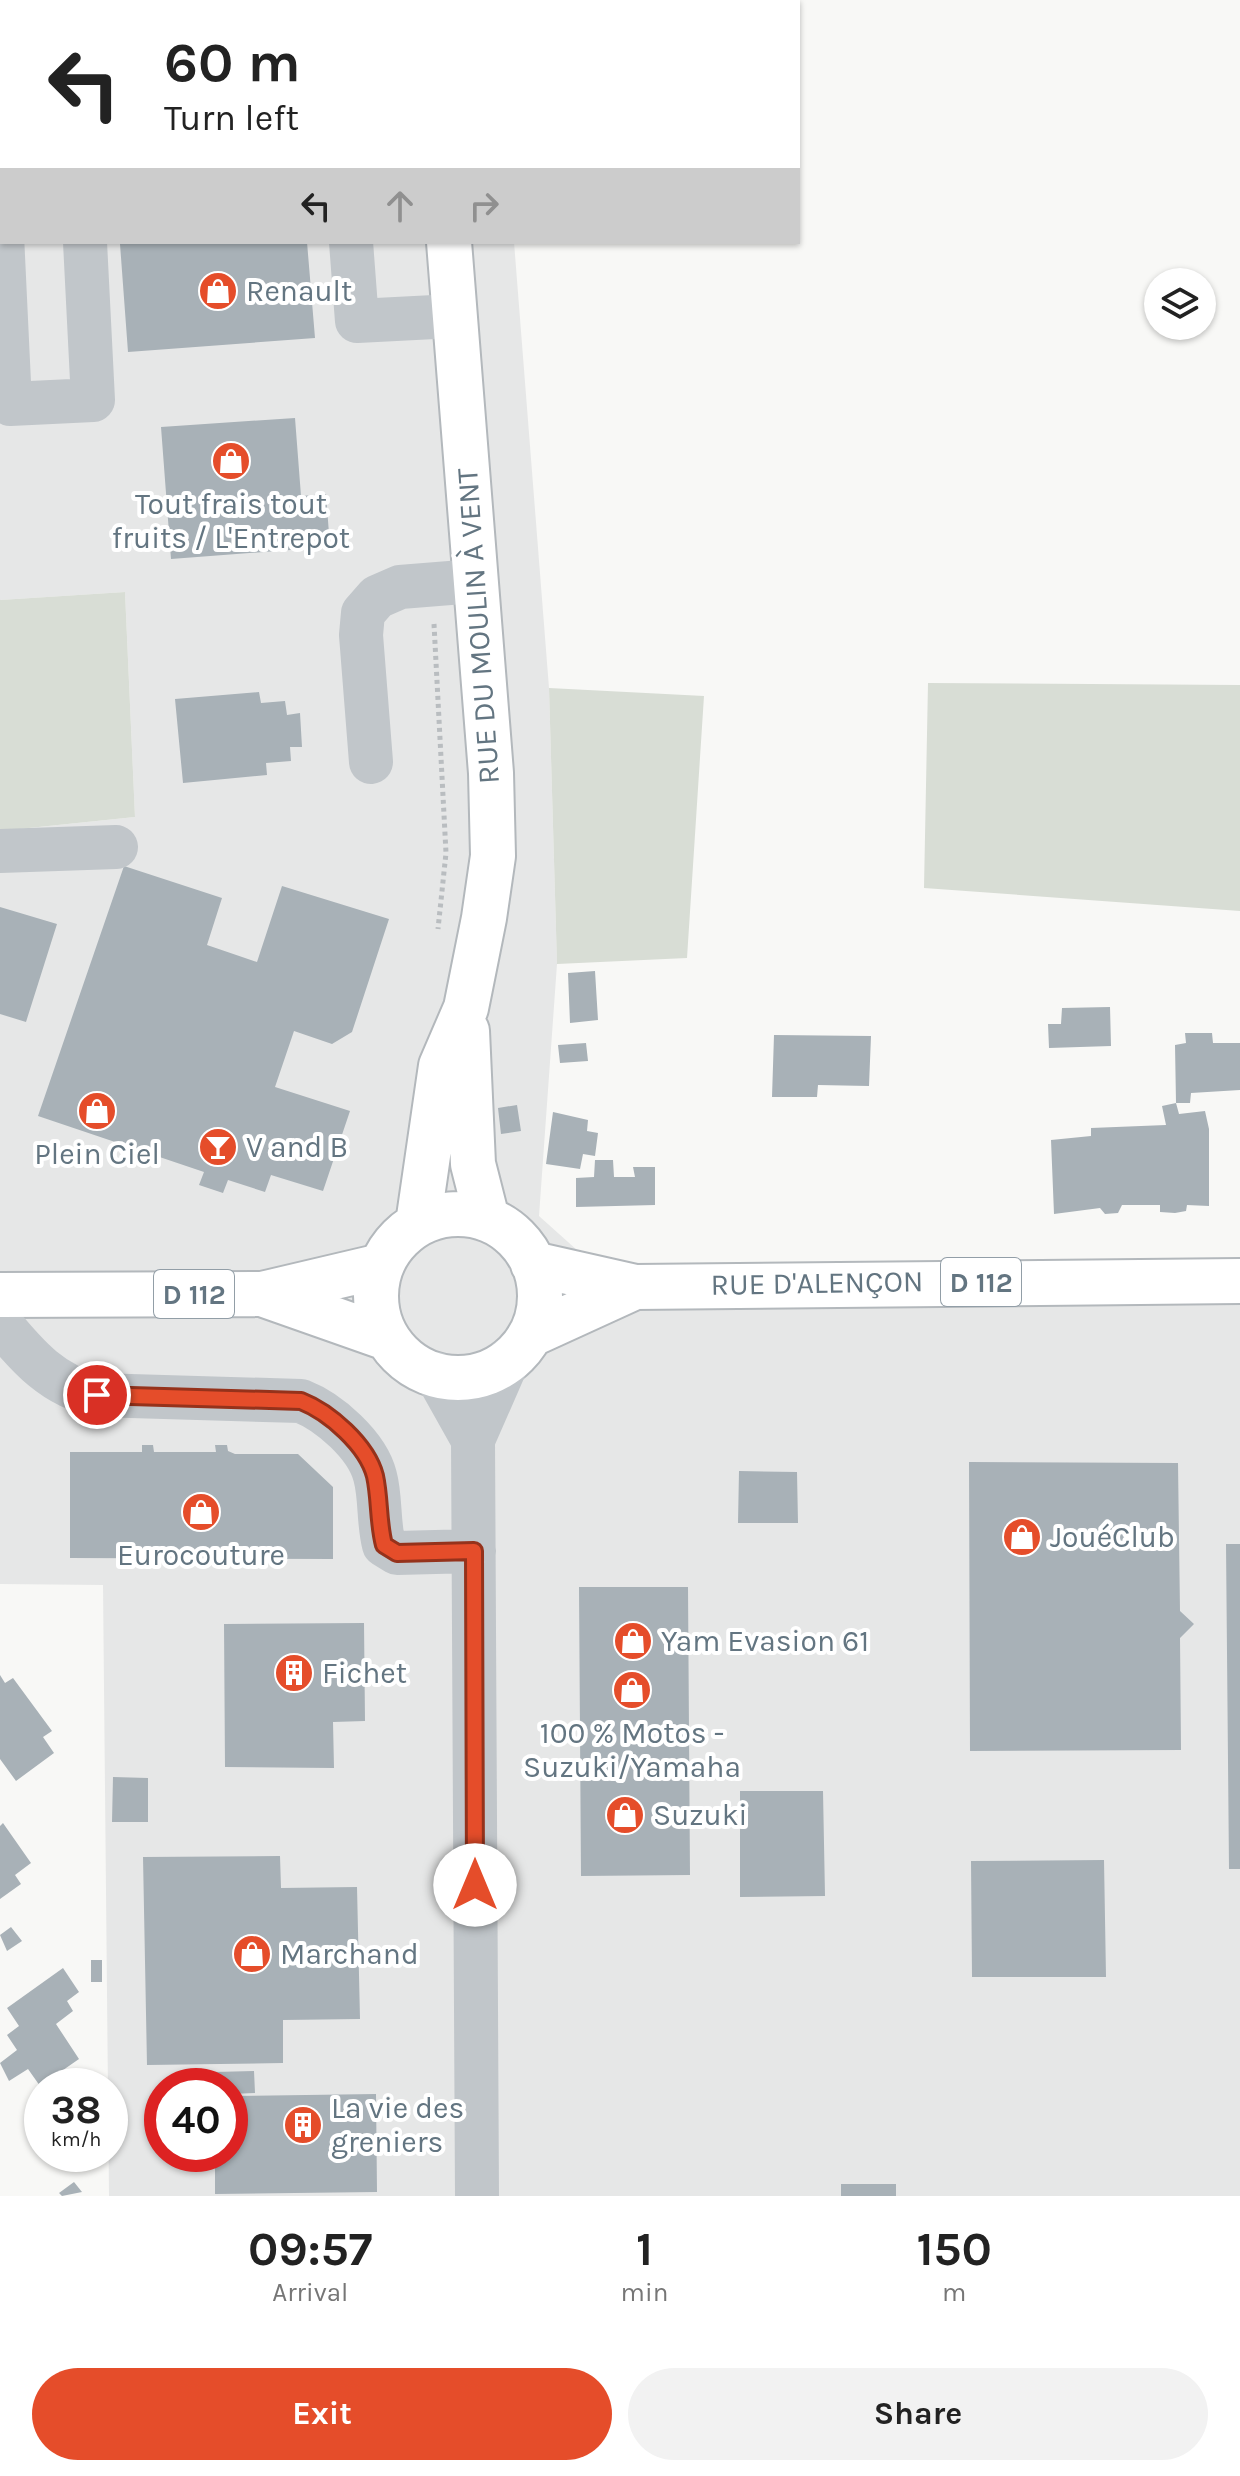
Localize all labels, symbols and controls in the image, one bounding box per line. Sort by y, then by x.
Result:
text: 60 m [164,30,301,95]
icon: left [32,32,136,136]
text: Turn left [164,97,299,139]
icon: left [294,184,338,228]
icon: ahead [378,184,422,228]
icon: right [462,184,506,228]
map controls [1144,268,1216,340]
button: layers [1144,268,1216,340]
shop icon: Renault [197,270,239,312]
place label: Renault [246,273,352,309]
shop icon: Tout frais tout fruits / L'Entrepot [210,440,252,482]
street label: RUE DU MOULIN À VENT [449,467,507,785]
place label: Tout frais tout fruits / L'Entrepot [112,486,350,556]
shop icon: Plein Ciel [76,1090,118,1132]
bar icon: V and B [197,1126,239,1168]
place label: V and B [246,1129,348,1165]
place label: Plein Ciel [34,1136,160,1172]
road number: D 112 [941,1258,1021,1306]
street label: RUE D'ALENÇON [710,1263,924,1303]
road number: D 112 [154,1270,234,1318]
pin [63,1361,131,1429]
icon: arrive [75,1373,119,1417]
shop icon: Eurocouture [180,1491,222,1533]
shop icon: JouéClub [1001,1516,1043,1558]
place label: JouéClub [1050,1519,1175,1555]
place label: Eurocouture [117,1537,285,1573]
shop icon: Yam Evasion 61 [612,1620,654,1662]
place label: Yam Evasion 61 [661,1623,869,1659]
building icon: Fichet [273,1652,315,1694]
place label: Fichet [322,1655,407,1691]
shop icon: 100 % Motos - Suzuki/Yamaha [611,1669,653,1711]
place label: 100 % Motos - Suzuki/Yamaha [523,1715,741,1785]
shop icon: Suzuki [604,1794,646,1836]
place label: Suzuki [653,1797,748,1833]
position arrow [433,1843,517,1927]
shop icon: Marchand [231,1933,273,1975]
place label: Marchand [280,1936,419,1972]
speed limit sign: 40 [144,2068,248,2172]
text: 38 [51,2086,101,2133]
place label: La vie des greniers [331,2090,464,2160]
building icon: La vie des greniers [282,2104,324,2146]
text: km/h [51,2128,101,2151]
text: 09:57 [248,2221,373,2277]
text: 1 [636,2221,653,2277]
text: 150 [916,2221,992,2277]
text: Arrival [272,2277,348,2308]
text: min [621,2277,668,2308]
text: m [942,2277,966,2308]
button: Exit [32,2368,612,2460]
button: Share [628,2368,1208,2460]

